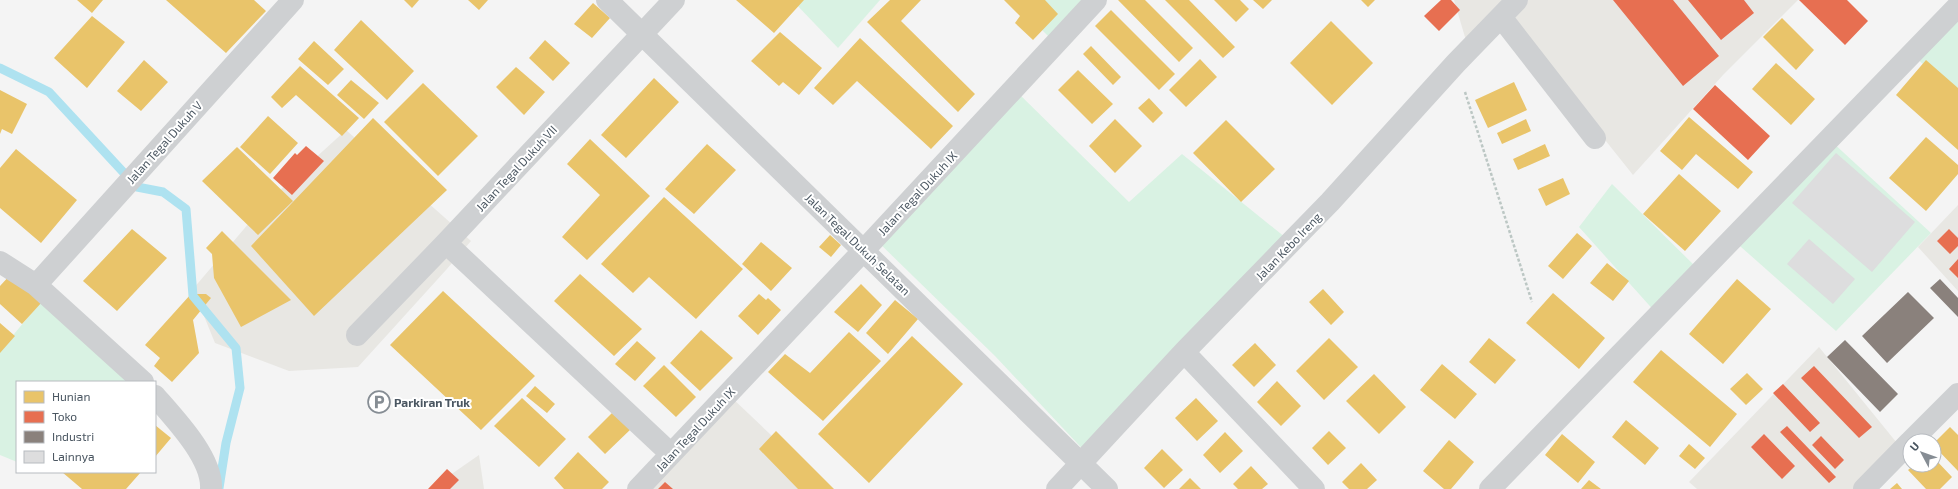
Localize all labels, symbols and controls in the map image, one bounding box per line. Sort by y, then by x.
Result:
street label: Jalan Tegal Dukuh V [123,97,205,186]
street label: Jalan Tegal Dukuh VII [473,122,559,214]
street label: Jalan Tegal Dukuh IX [875,148,960,238]
street label: Jalan Tegal Dukuh Selatan [803,190,913,298]
street label: Jalan Kebo Ireng [1252,209,1324,283]
legend [16,381,156,473]
street label: Jalan Tegal Dukuh IX [653,384,738,474]
text: Hunian [52,389,90,403]
parking icon: Parkiran Truk [366,389,392,415]
place label: Parkiran Truk [394,395,470,409]
text: Toko [52,409,77,423]
text: Industri [52,429,94,443]
north arrow [1902,433,1942,473]
text: U [1907,439,1921,453]
text: Lainnya [52,449,95,463]

